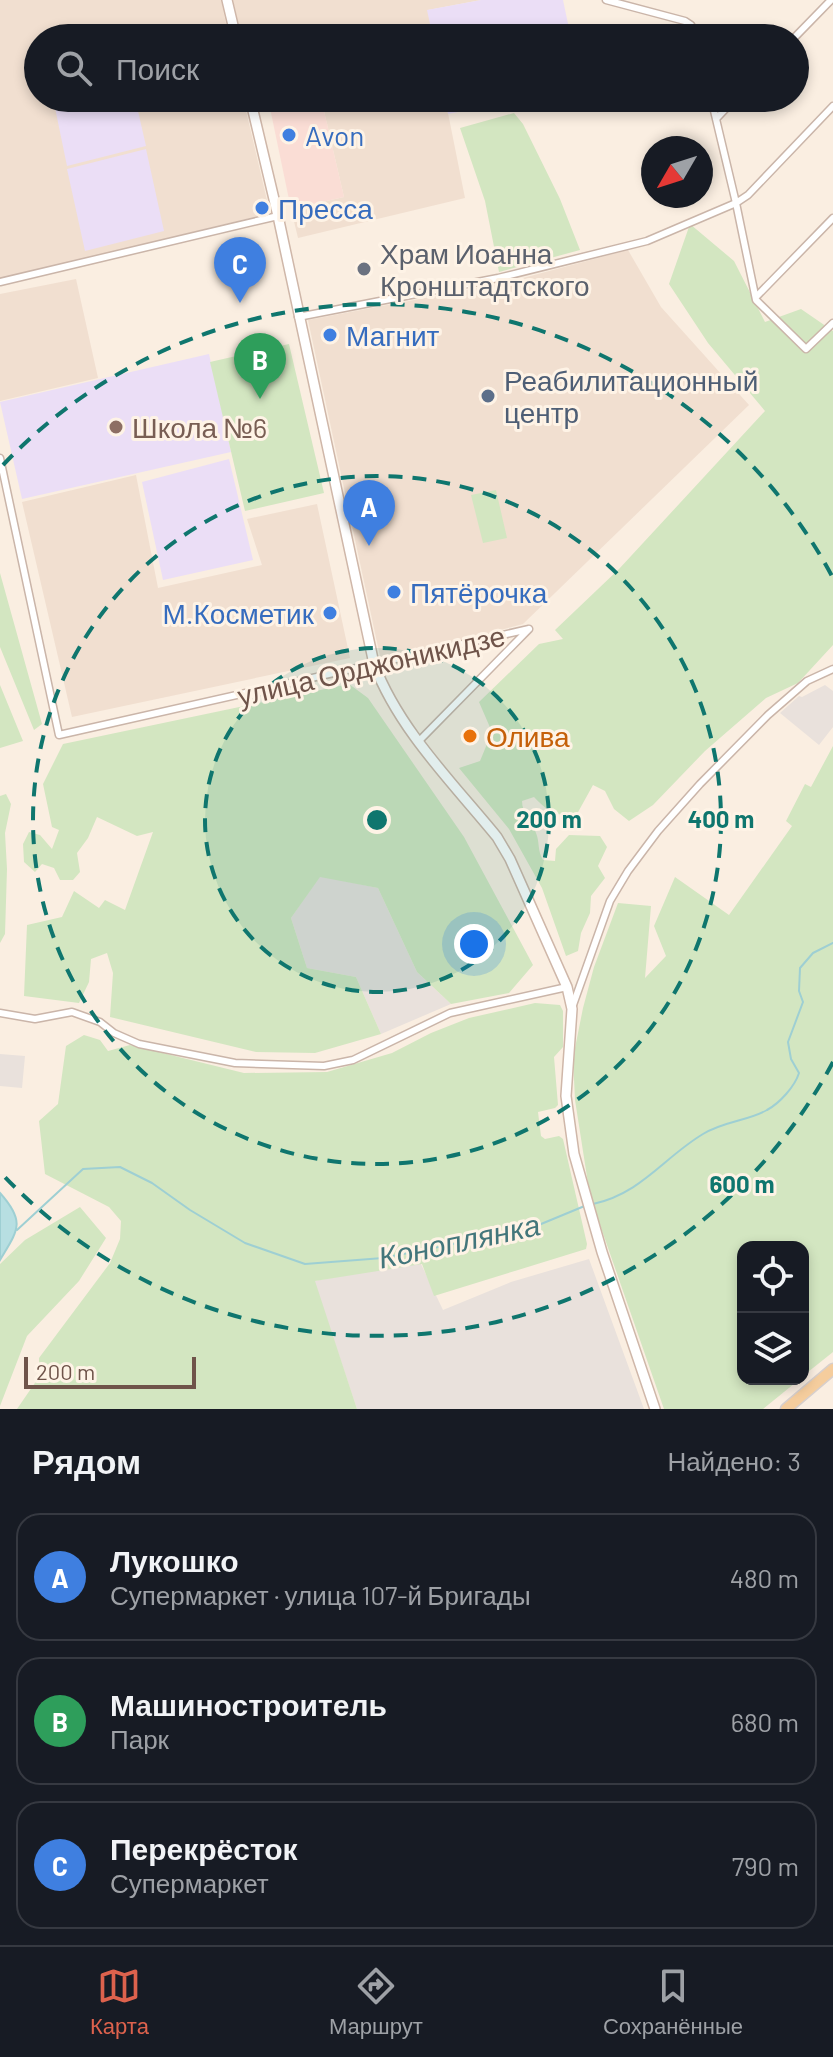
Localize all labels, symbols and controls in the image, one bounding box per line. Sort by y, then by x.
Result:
search box [24,24,809,112]
icon: search [52,46,96,90]
text: Поиск [116,50,199,86]
place label: Avon [305,118,364,152]
marker: Avon [280,126,298,144]
north arrow [641,136,713,208]
place label: Пресса [278,191,373,225]
marker: Пресса [253,199,271,217]
place label: Храм Иоанна Кронштадтского [380,236,590,302]
pin: C [214,237,266,303]
marker: Храм Иоанна Кронштадтского [355,260,373,278]
place label: Магнит [346,318,440,352]
marker: Магнит [321,326,339,344]
pin: B [234,333,286,399]
place label: Реабилитационный центр [504,363,758,429]
marker: Реабилитационный центр [479,387,497,405]
place label: Школа №6 [132,410,267,444]
marker: Школа №6 [107,418,125,436]
pin: A [343,480,395,546]
place label: Пятёрочка [410,575,548,609]
marker: Пятёрочка [385,583,403,601]
place label: М.Косметик [162,596,315,630]
marker: М.Косметик [321,604,339,622]
street label: улица Орджоникидзе [234,618,508,712]
place label: Олива [486,719,570,753]
marker: Олива [461,727,479,745]
text: 200 m [516,804,582,833]
text: 400 m [688,804,754,833]
centre of rings [363,806,391,834]
your location [454,924,494,964]
text: 600 m [709,1169,775,1198]
water label: Коноплянка [375,1205,543,1275]
map controls [737,1241,809,1385]
button: locate [737,1241,809,1313]
button: layers [737,1313,809,1385]
scale bar [24,1353,196,1389]
text: 200 m [36,1358,95,1384]
text: Рядом [32,1440,141,1481]
text: Найдено: 3 [667,1445,801,1476]
text: Лукошко [110,1542,239,1578]
text: A [51,1562,69,1593]
text: 480 m [730,1562,799,1593]
text: Супермаркет · улица 107-й Бригады [110,1579,531,1610]
text: Машиностроитель [110,1686,387,1722]
text: B [52,1706,68,1737]
text: 680 m [731,1706,799,1737]
text: Парк [110,1723,169,1754]
text: Перекрёсток [110,1830,298,1866]
text: C [52,1850,68,1881]
text: 790 m [732,1850,799,1881]
text: Супермаркет [110,1867,269,1898]
tab: Карта [90,1964,149,2040]
tab: Маршрут [329,1964,423,2040]
tab: Сохранённые [603,1964,743,2040]

